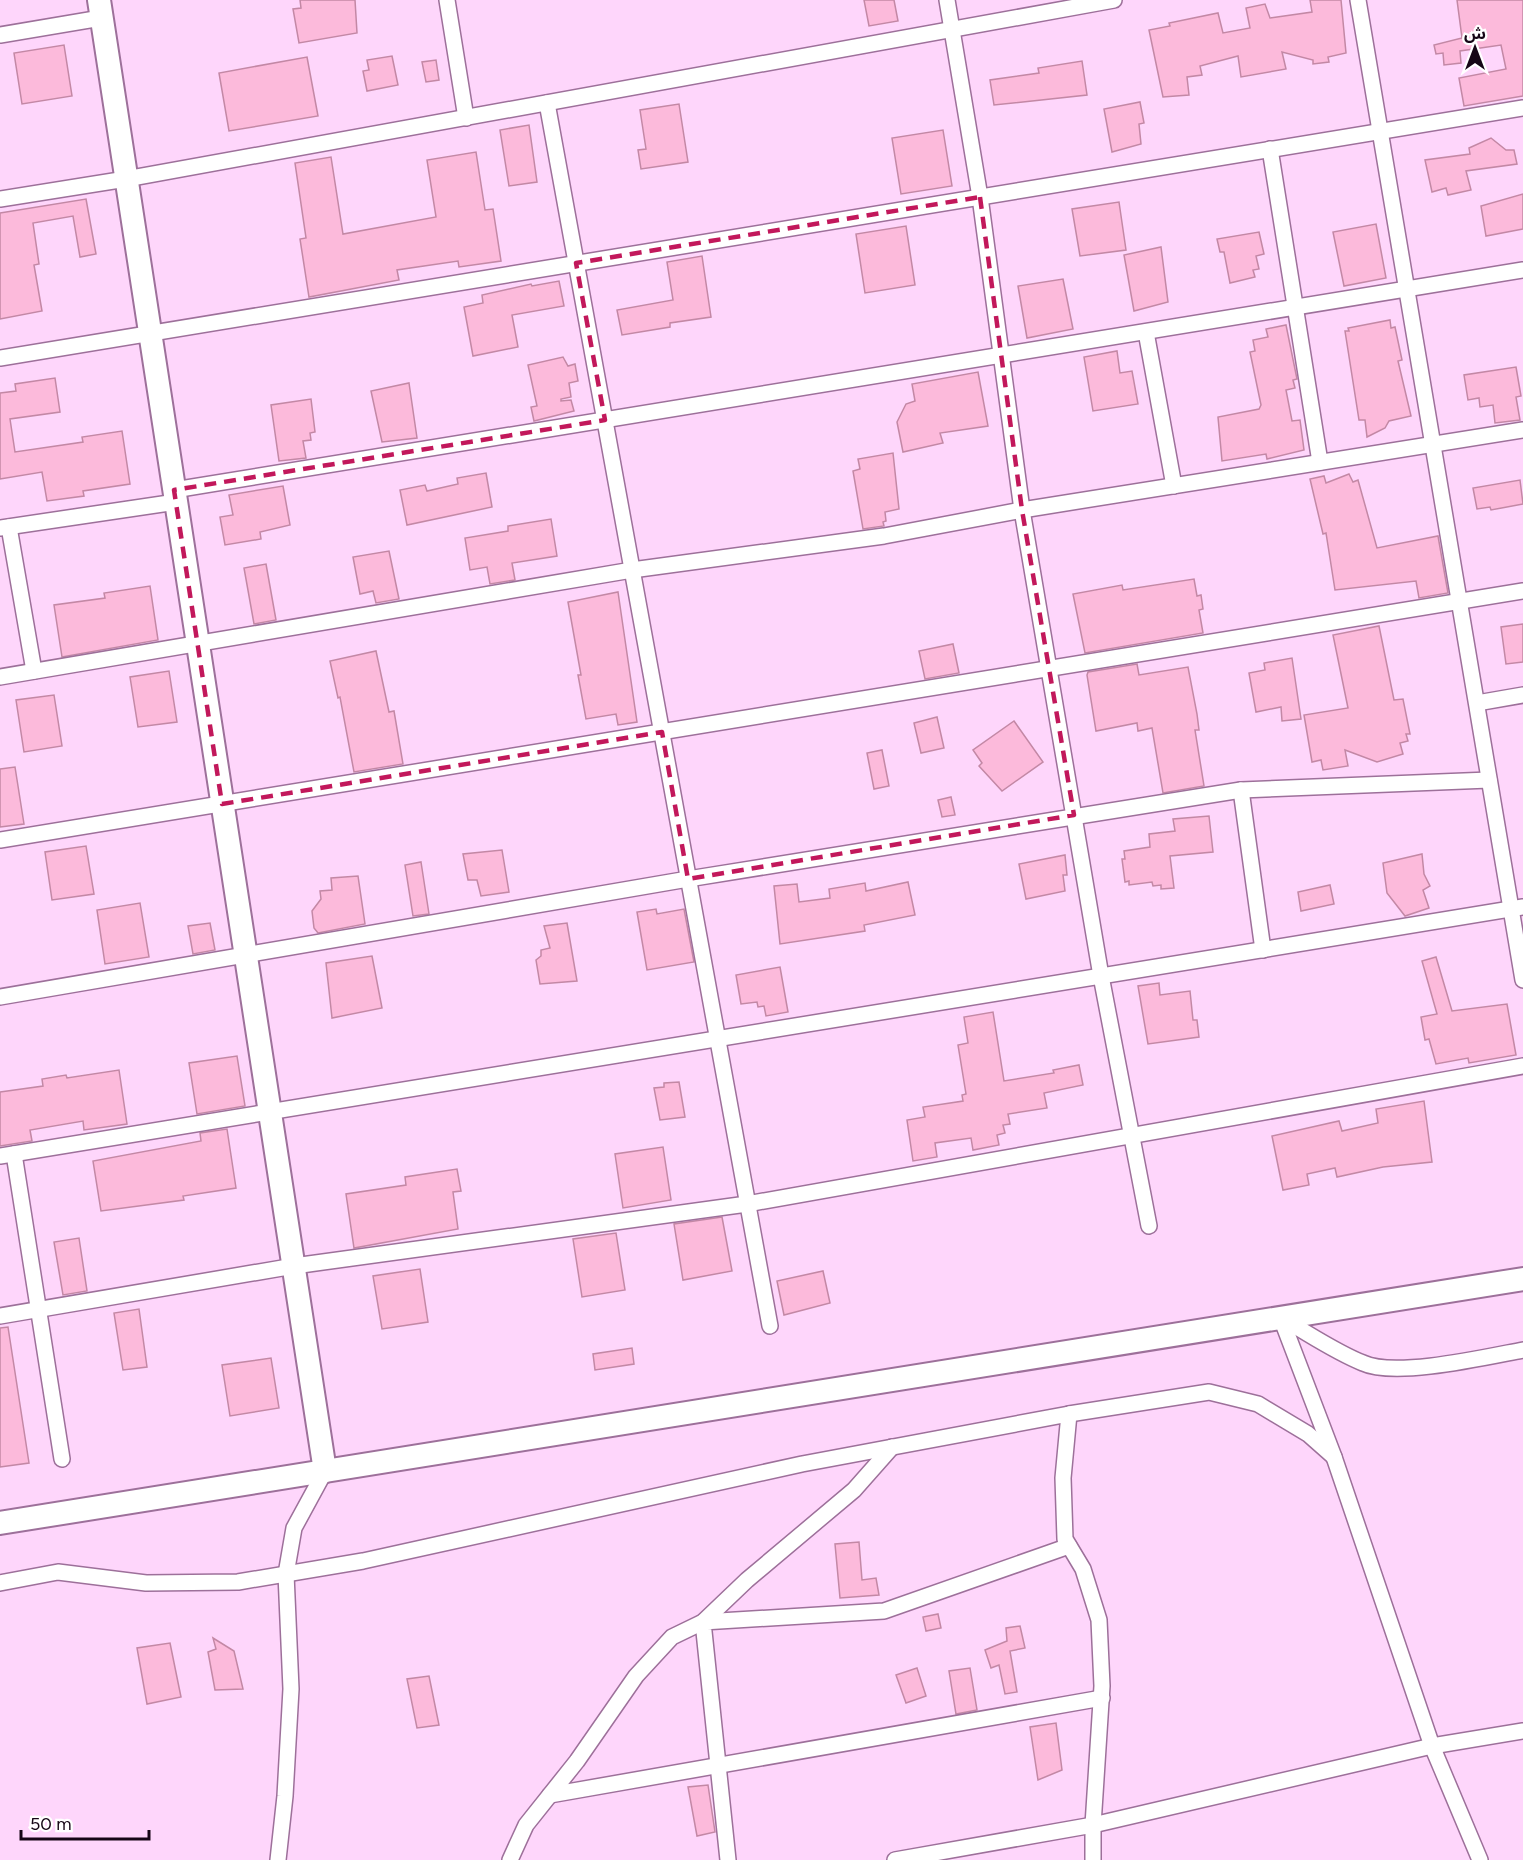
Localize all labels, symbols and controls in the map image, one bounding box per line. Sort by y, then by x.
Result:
north arrow [1445,18,1505,78]
text: ش [1464,24,1486,43]
scale bar [21,1803,148,1841]
text: 50 m [30,1813,72,1835]

